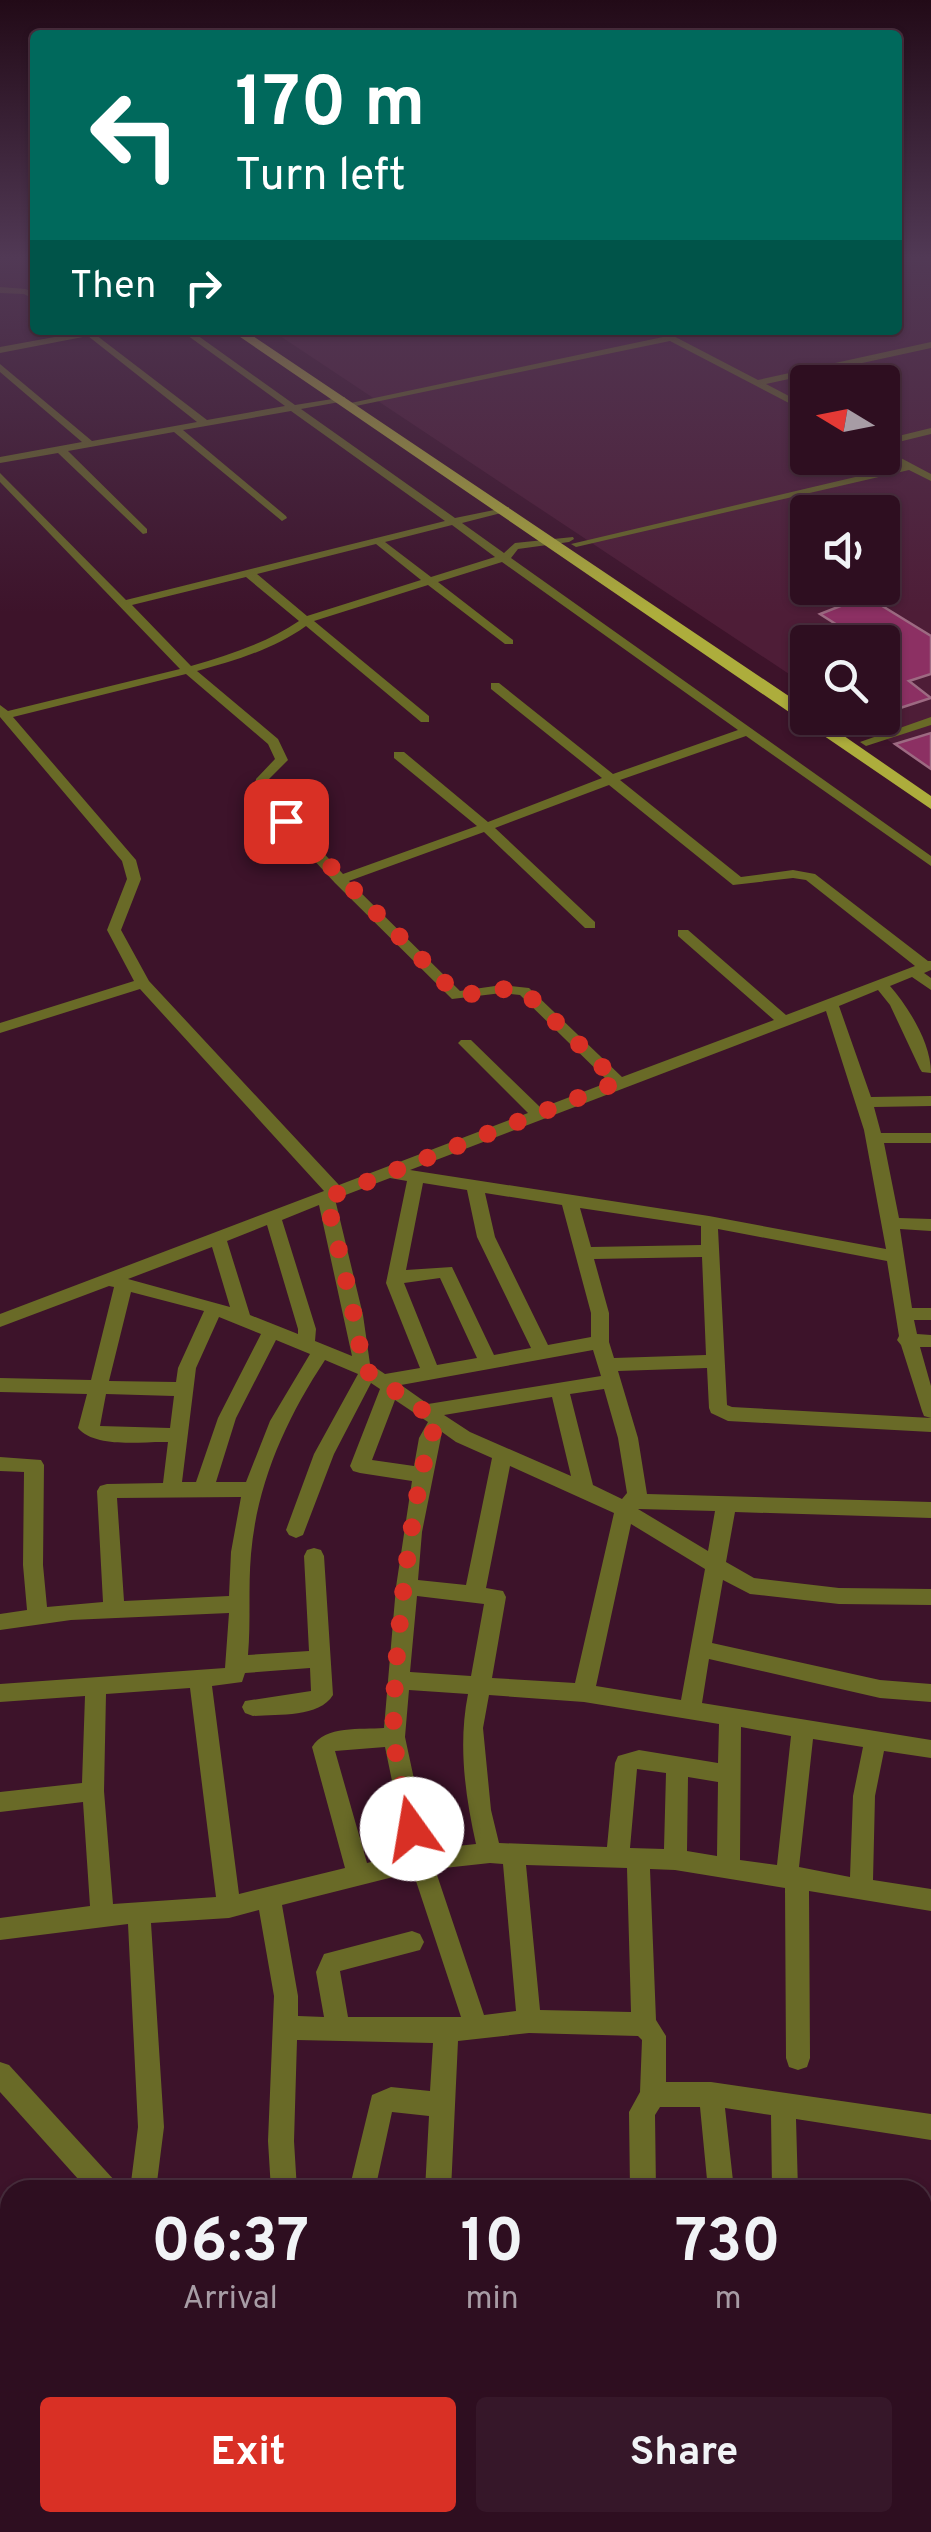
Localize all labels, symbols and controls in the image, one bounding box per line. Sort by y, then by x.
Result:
text: 170 m [235,62,425,151]
icon: left [70,70,200,200]
text: Turn left [235,149,406,206]
icon: right [176,260,231,315]
text: Then [70,263,156,312]
north arrow [790,365,900,475]
map controls [790,365,900,735]
button: sound [790,495,900,605]
button: search [790,625,900,735]
pin [244,779,329,864]
icon: arrive [259,794,314,849]
position arrow [360,1777,464,1881]
text: 06:37 [151,2207,309,2283]
text: 10 [460,2207,524,2283]
text: 730 [675,2207,781,2283]
text: Arrival [183,2280,278,2320]
text: min [466,2280,519,2320]
text: m [714,2280,741,2320]
button: Exit [40,2397,456,2512]
button: Share [476,2397,892,2512]

